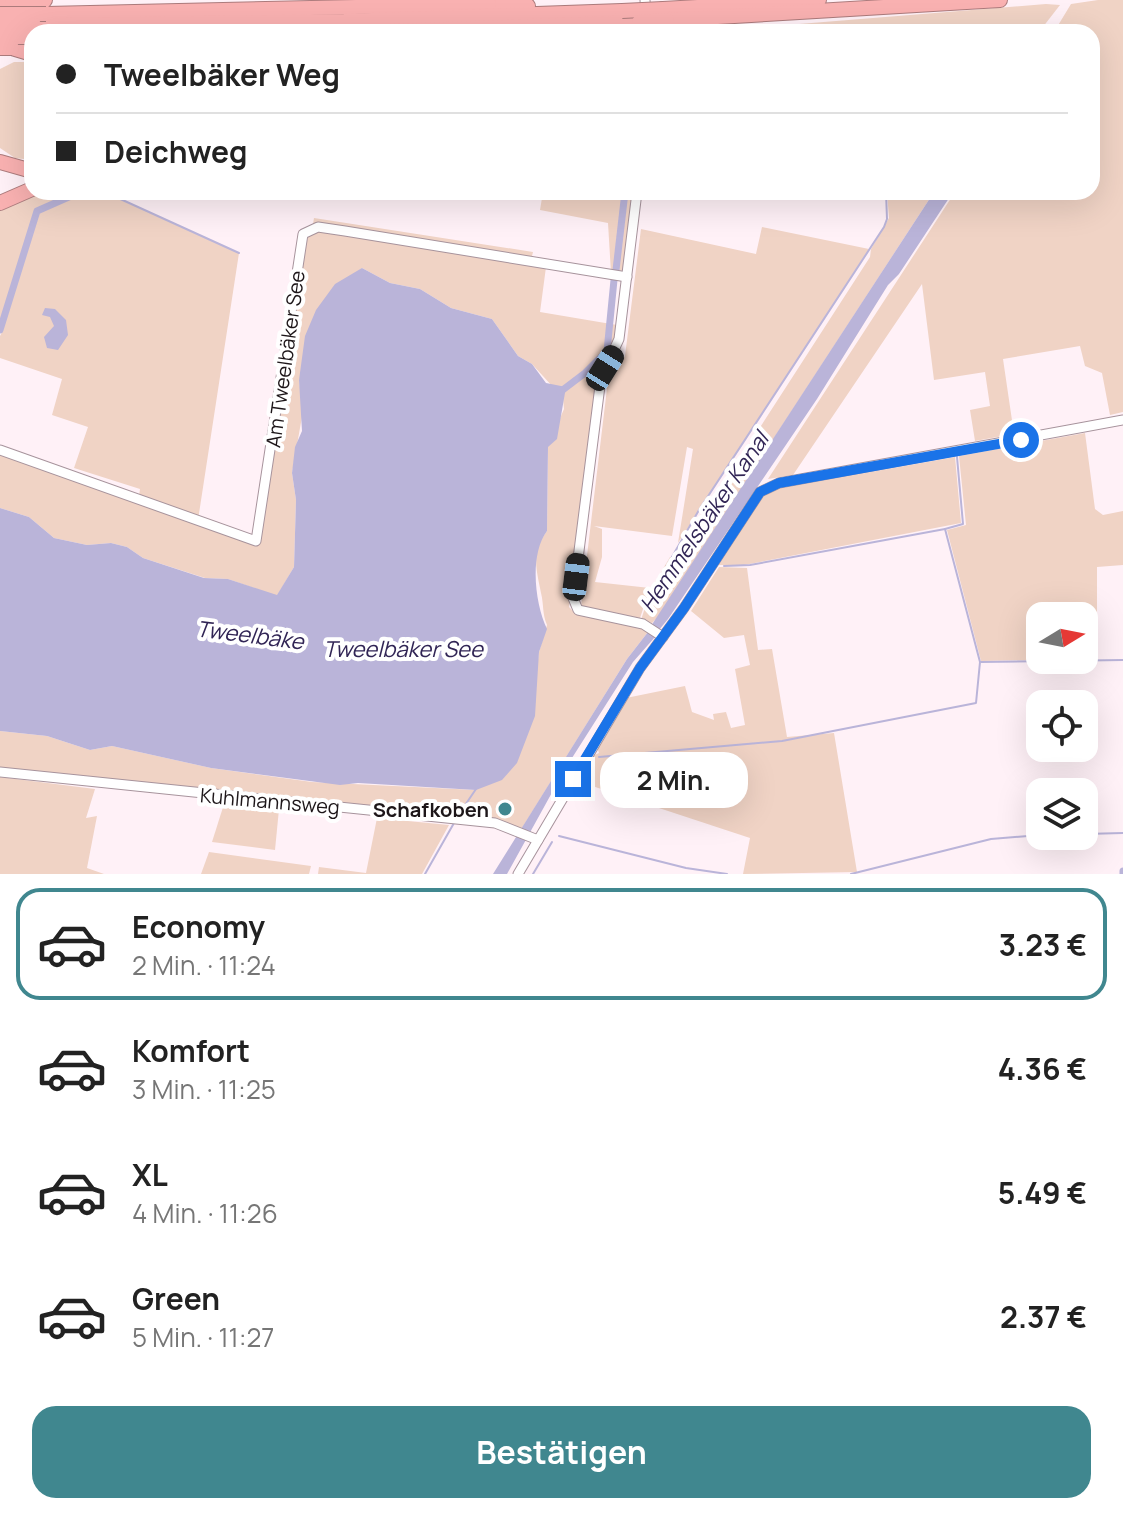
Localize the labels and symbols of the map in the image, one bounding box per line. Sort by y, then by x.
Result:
street label: Am Tweelbäker See [259,269,311,449]
car [582,341,628,395]
route start [1003,422,1039,458]
water label: Hemmelsbäker Kanal [633,424,777,618]
car [561,552,591,602]
north arrow [1026,602,1098,674]
water label: Tweelbäke [195,614,307,657]
water label: Tweelbäker See [323,634,484,664]
callout: 2 Min. [601,751,749,807]
route end [555,761,591,797]
street label: Kuhlmannsweg [199,781,341,821]
place label: Schafkoben [373,796,489,823]
marker: Schafkoben [496,800,514,818]

